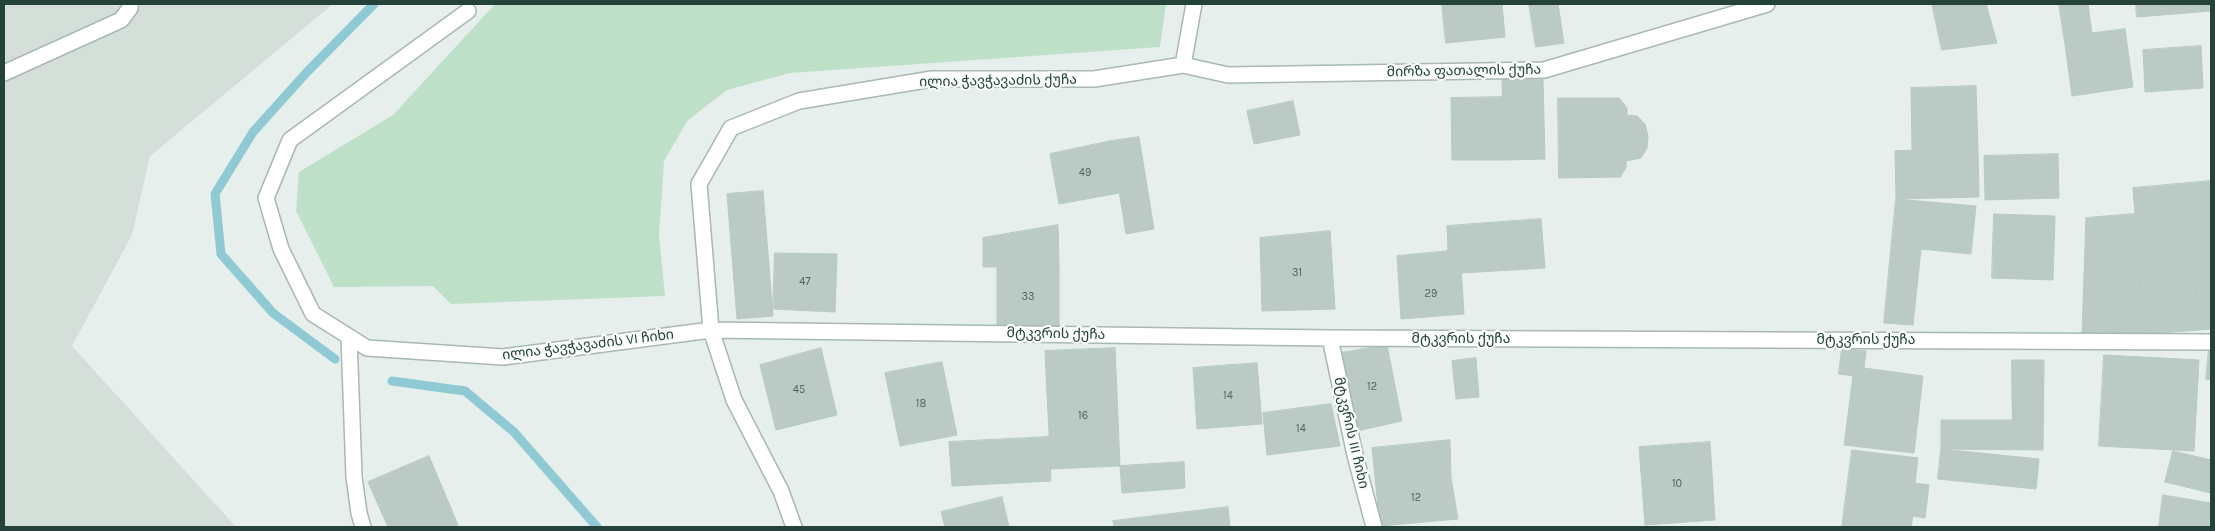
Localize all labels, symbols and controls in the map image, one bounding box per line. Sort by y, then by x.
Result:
street label: მირზა ფათალის ქუჩა [1387,61,1541,81]
street label: ილია ჭავჭავაძის ქუჩა [919,71,1077,91]
house number: 49 [1079,166,1091,180]
house number: 31 [1292,266,1302,280]
house number: 47 [799,275,811,289]
house number: 29 [1425,287,1437,301]
house number: 33 [1022,290,1034,304]
street label: მტკვრის ქუჩა [1006,325,1106,343]
street label: ილია ჭავჭავაძის VI ჩიხი [501,326,675,364]
street label: მტკვრის ქუჩა [1412,331,1510,347]
street label: მტკვრის ქუჩა [1817,332,1915,348]
street label: მტკვრის III ჩიხი [1330,376,1372,490]
house number: 12 [1367,380,1377,394]
house number: 45 [793,383,805,397]
house number: 14 [1223,389,1233,403]
house number: 18 [916,397,926,411]
house number: 16 [1078,409,1088,423]
house number: 14 [1296,422,1306,436]
house number: 10 [1672,477,1682,491]
house number: 12 [1411,491,1421,505]

